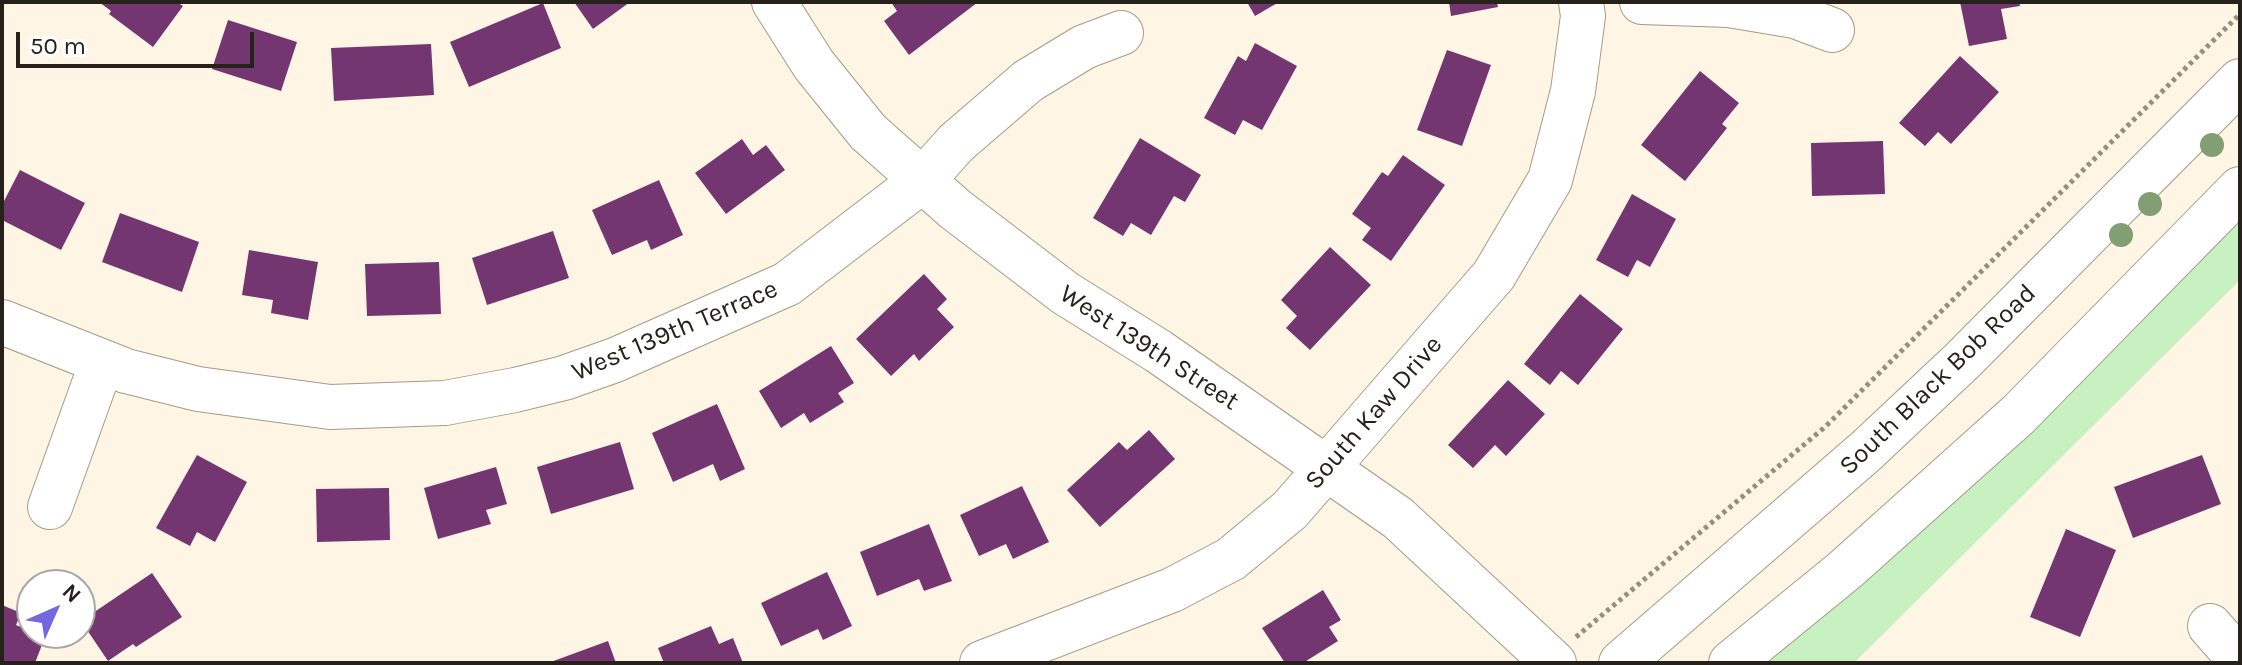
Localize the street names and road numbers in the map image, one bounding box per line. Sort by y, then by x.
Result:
street label: West 139th Terrace [567,274,783,388]
street label: West 139th Street [1054,278,1244,418]
street label: South Black Bob Road [1833,278,2043,482]
street label: South Kaw Drive [1299,330,1449,496]

